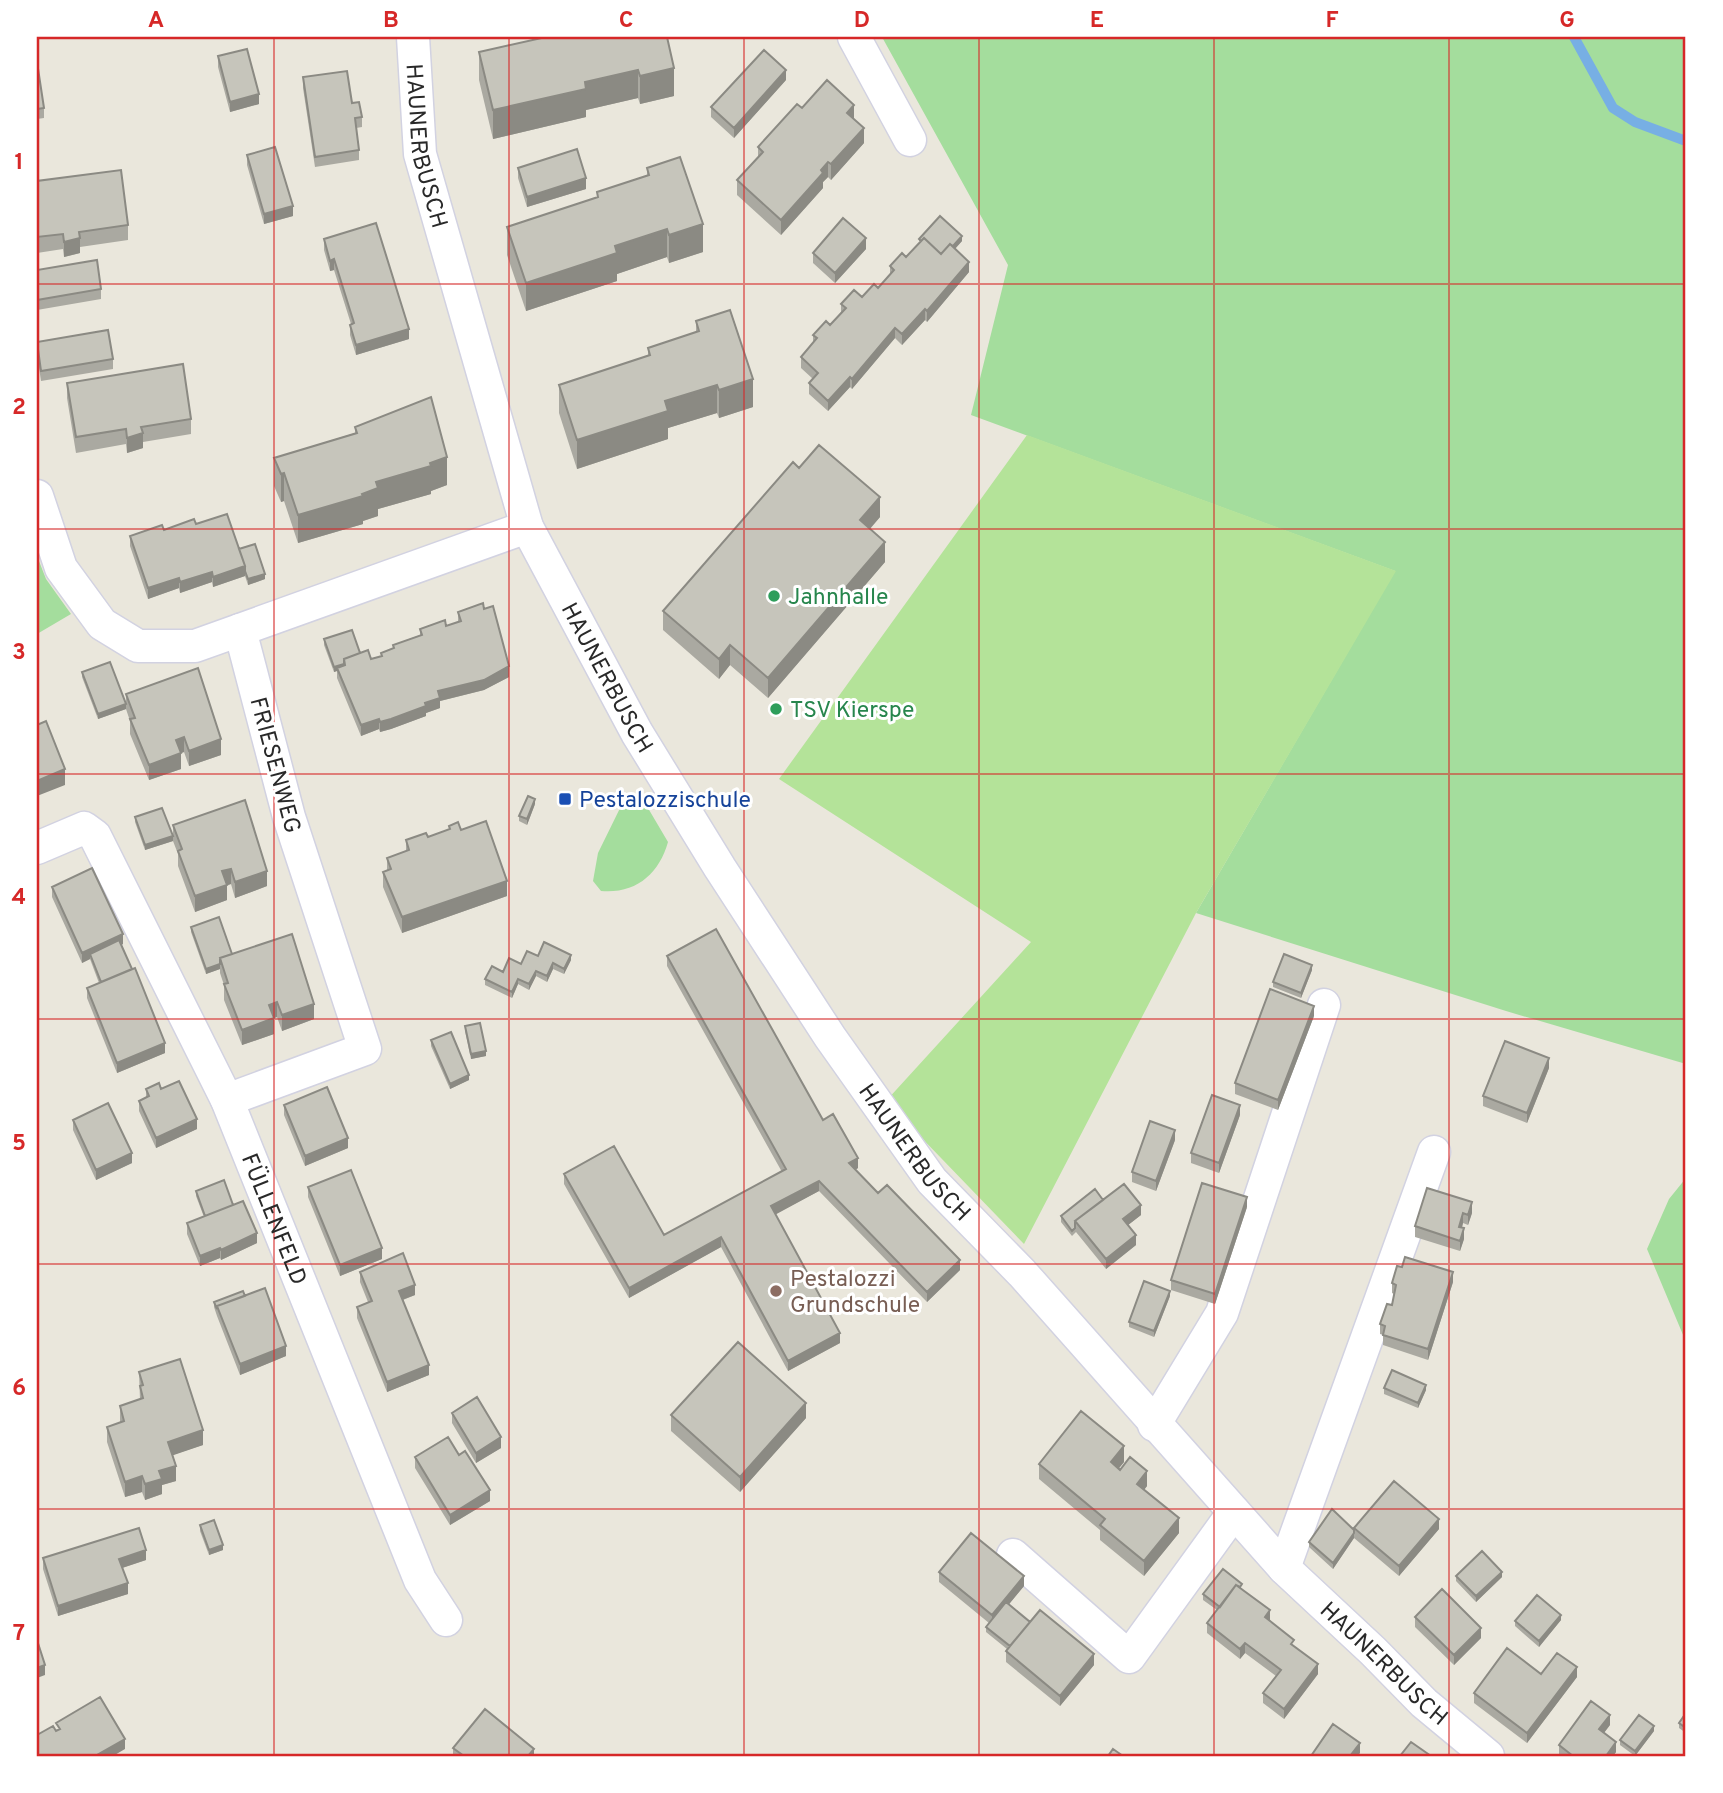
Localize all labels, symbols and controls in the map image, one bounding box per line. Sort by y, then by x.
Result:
text: A [148,7,164,36]
text: B [383,7,399,36]
text: C [619,7,633,36]
text: D [854,7,870,36]
text: E [1090,7,1104,36]
text: F [1325,7,1339,36]
text: G [1559,7,1575,36]
street label: HAUNERBUSCH [398,63,453,232]
text: 1 [14,149,24,178]
text: 2 [12,394,26,423]
place label: Jahnhalle [788,584,888,613]
marker: Jahnhalle [766,588,782,604]
street label: HAUNERBUSCH [553,598,658,759]
text: 3 [12,639,26,668]
street label: FRIESENWEG [242,694,306,837]
place label: TSV Kierspe [790,697,915,726]
marker: TSV Kierspe [768,701,784,717]
place label: Pestalozzischule [579,787,751,816]
marker: Pestalozzischule [557,791,573,807]
text: 4 [12,884,26,913]
street label: HAUNERBUSCH [851,1079,976,1229]
text: 5 [12,1130,26,1159]
street label: FÜLLENFELD [233,1150,312,1290]
place label: Pestalozzi Grundschule [790,1266,920,1321]
marker: Pestalozzi Grundschule [768,1283,784,1299]
text: 6 [12,1375,26,1404]
street label: HAUNERBUSCH [1313,1597,1453,1733]
text: 7 [13,1620,25,1649]

